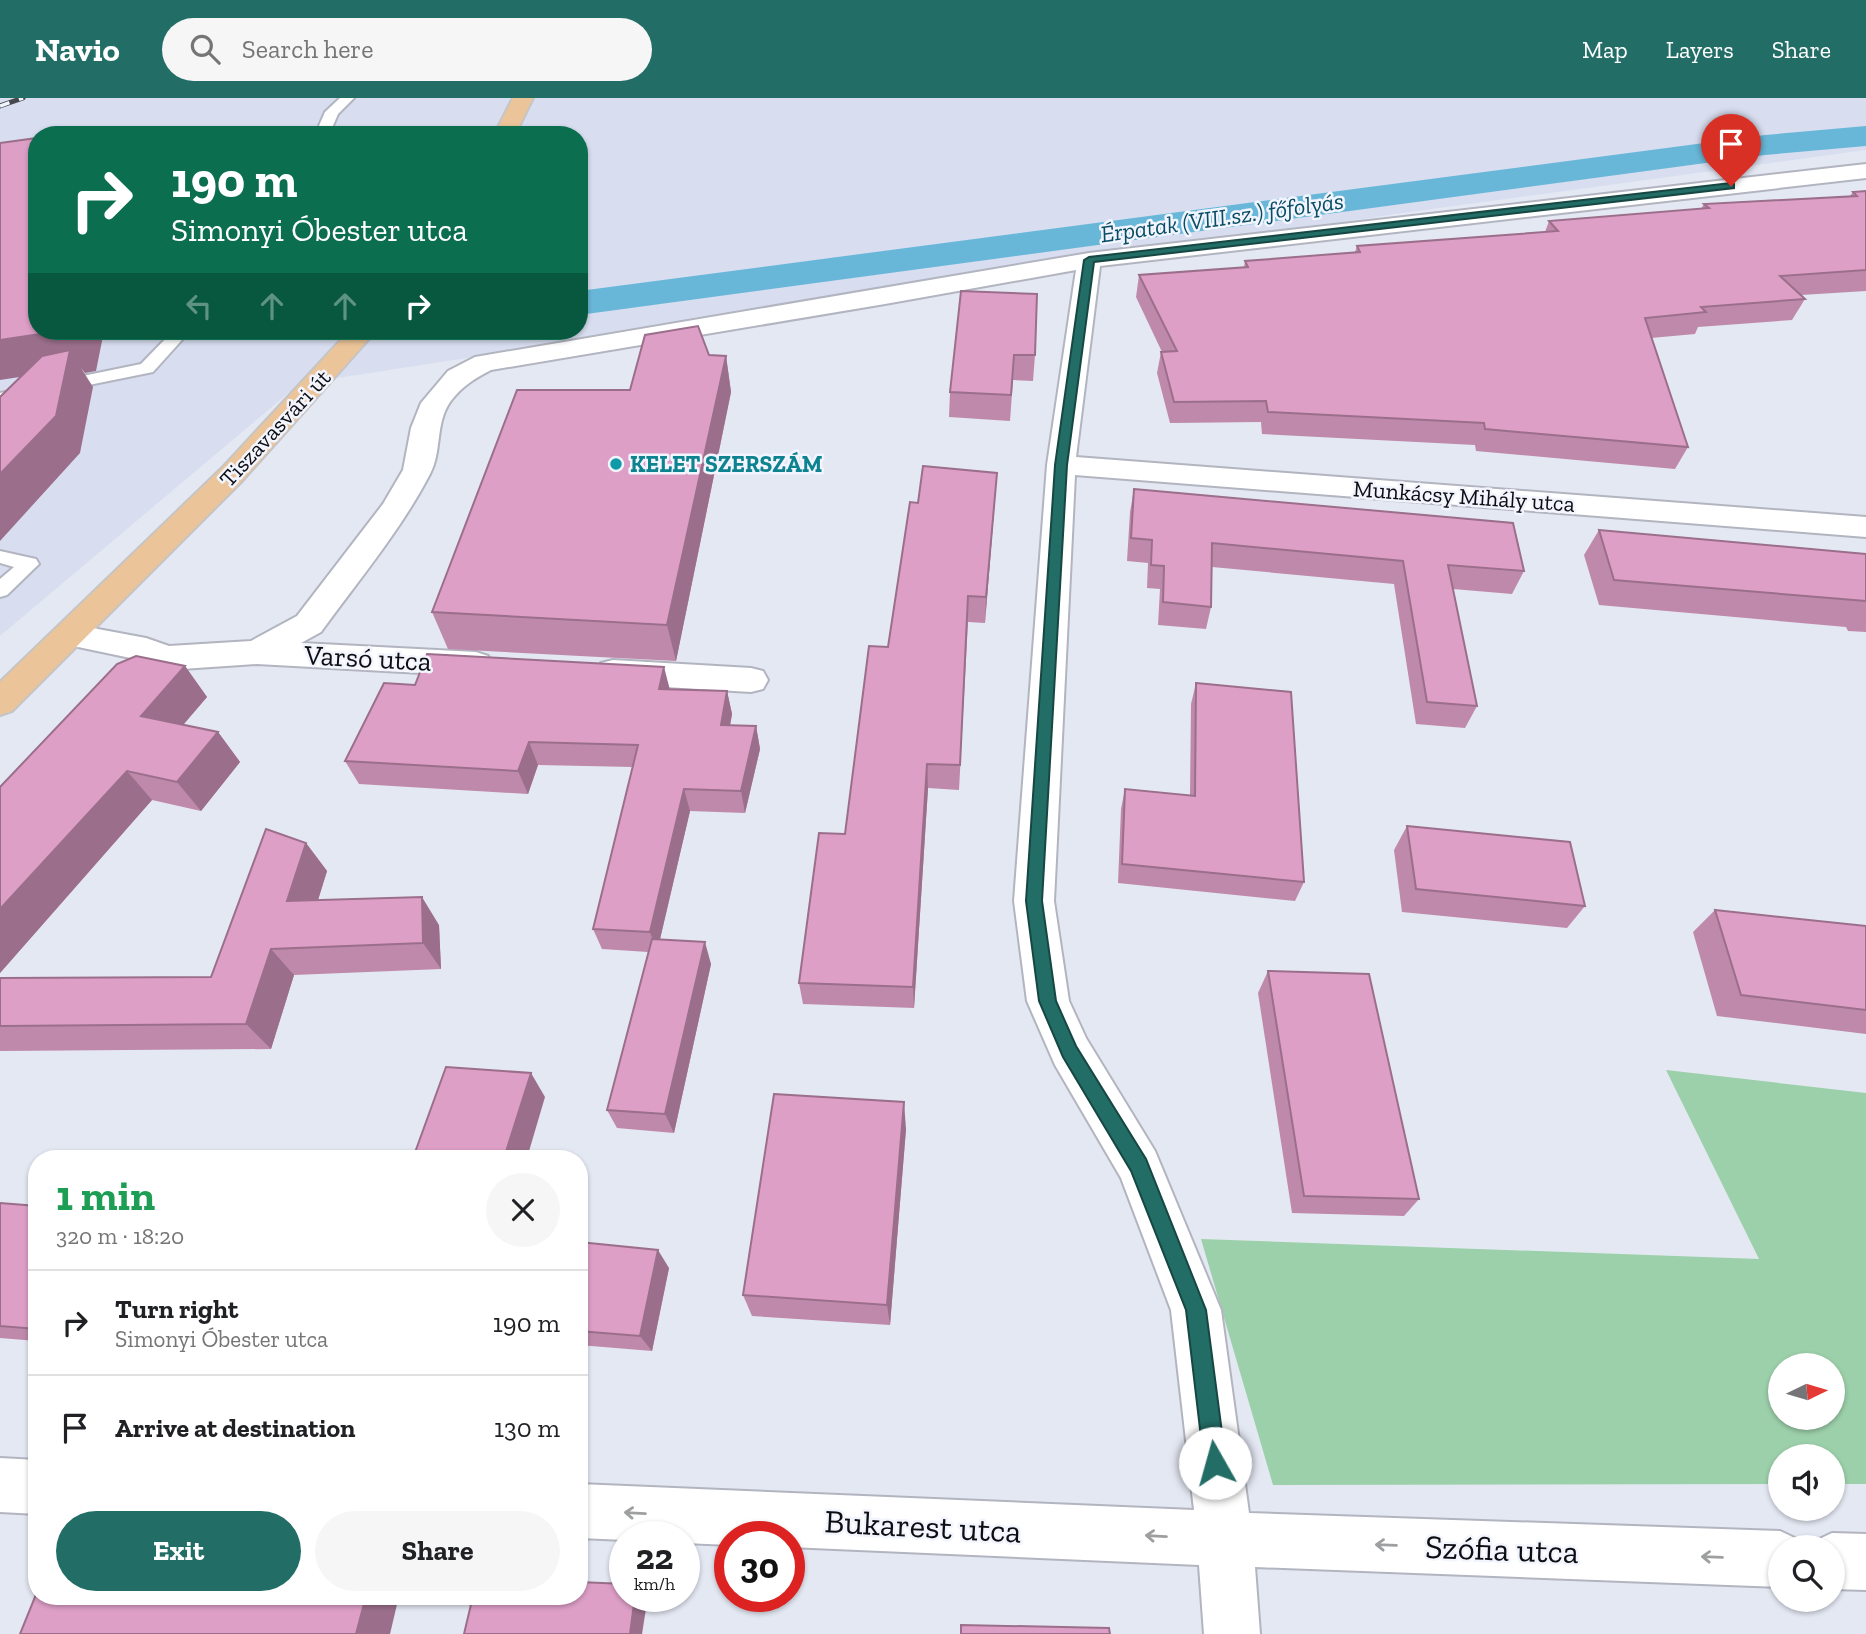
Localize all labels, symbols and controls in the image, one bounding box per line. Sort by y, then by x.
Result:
search box [162,18,652,81]
text: Navio [35,30,120,69]
icon: search [186,30,224,68]
text: Search here [242,33,374,65]
text: Map [1582,35,1628,64]
text: Layers [1666,35,1734,64]
text: Share [1772,35,1831,64]
pin [1701,114,1761,186]
icon: arrive [1712,125,1750,163]
text: 190 m [171,151,297,210]
icon: right [56,154,147,245]
water label: Érpatak (VIII.sz.) főfolyás [1098,186,1346,248]
text: Simonyi Óbester utca [171,211,468,249]
icon: left [180,287,218,325]
icon: ahead [253,287,291,325]
icon: ahead [326,287,364,325]
icon: right [399,287,437,325]
street label: Tiszavasvári út [213,363,337,493]
place label: KELET SZERSZÁM [630,450,822,478]
marker: KELET SZERSZÁM [608,456,624,472]
street label: Munkácsy Mihály utca [1352,474,1576,518]
street label: Varsó utca [303,638,433,678]
text: 1 min [56,1170,155,1221]
button: close [486,1173,560,1247]
text: 320 m · 18:20 [56,1222,184,1250]
text: Turn right [115,1293,238,1325]
icon: right [56,1304,94,1342]
text: 190 m [493,1307,560,1339]
text: Simonyi Óbester utca [115,1325,328,1353]
north arrow [1768,1353,1844,1430]
map controls [1768,1353,1845,1612]
icon: arrive [56,1409,94,1447]
text: Arrive at destination [115,1412,355,1444]
text: 130 m [494,1412,560,1444]
position arrow [1178,1426,1252,1500]
button: sound [1768,1444,1845,1521]
street label: Bukarest utca [824,1501,1022,1551]
one-way arrow [624,1507,647,1520]
button: Exit [56,1511,301,1591]
button: Share [315,1511,560,1591]
speed limit sign: 30 [714,1521,805,1612]
street label: Szófia utca [1424,1527,1580,1571]
one-way arrow [1145,1529,1168,1542]
button: search [1768,1535,1845,1612]
text: 22 [636,1536,673,1578]
one-way arrow [1375,1538,1398,1551]
one-way arrow [1700,1550,1723,1563]
text: km/h [634,1573,675,1595]

